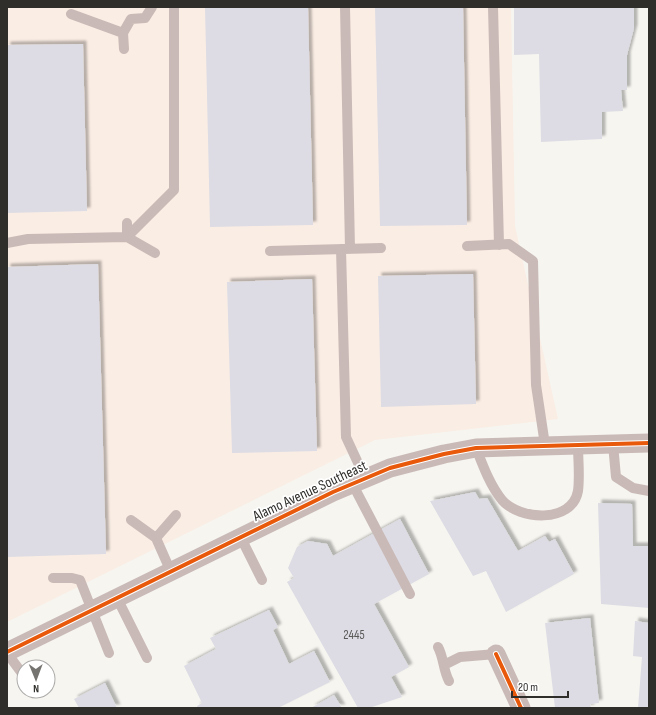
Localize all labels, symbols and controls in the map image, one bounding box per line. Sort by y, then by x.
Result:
street label: Alamo Avenue Southeast [249,456,371,526]
house number: 2445 [343,627,365,643]
north arrow [16,659,56,699]
scale bar [512,673,568,699]
text: 20 m [518,680,538,695]
text: N [33,682,39,695]

